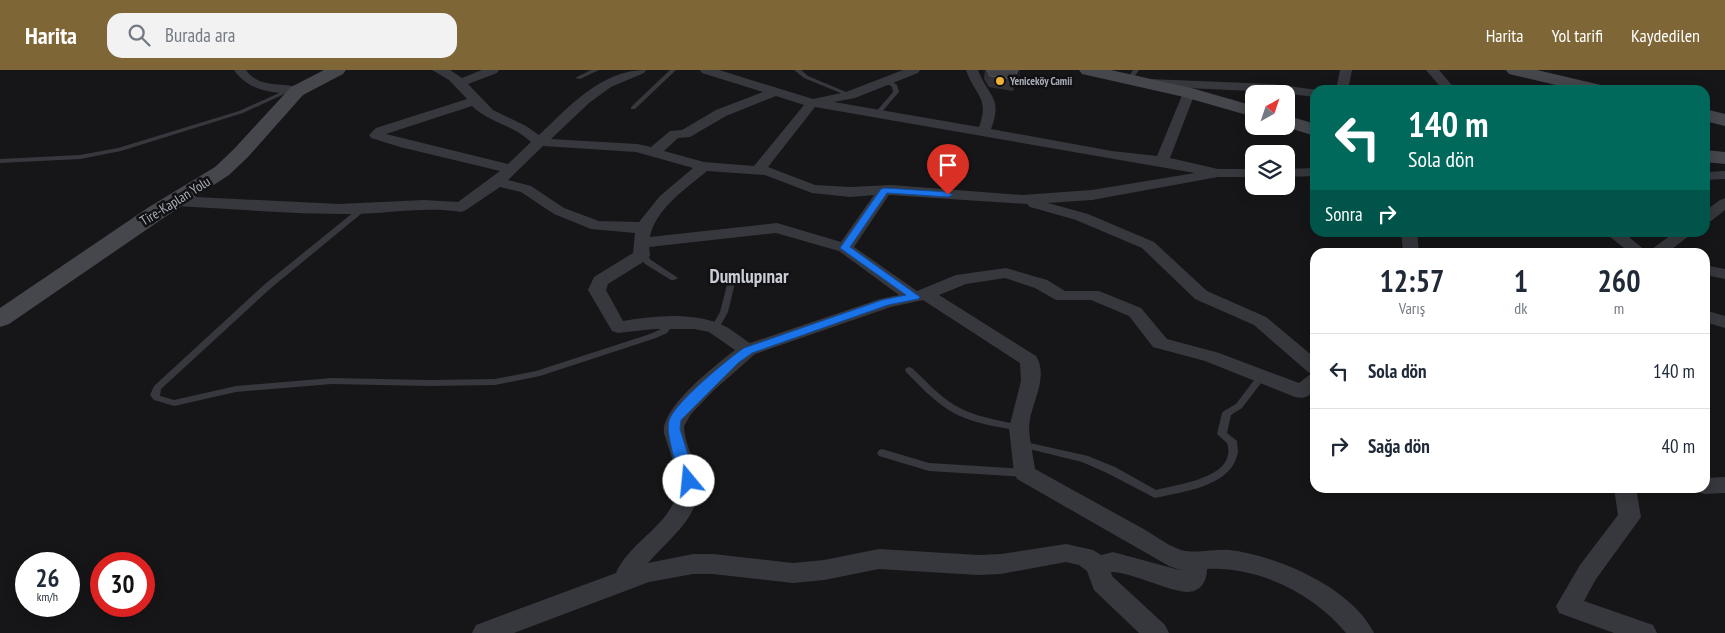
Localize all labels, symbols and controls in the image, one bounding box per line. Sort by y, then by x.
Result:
search box [107,13,457,58]
text: Harita [25,20,77,51]
icon: search [125,21,153,49]
text: Burada ara [165,23,235,47]
text: Harita [1486,24,1524,47]
text: Yol tarifi [1552,24,1603,47]
text: Kaydedilen [1631,24,1700,47]
place label: Yeniceköy Camii [1009,74,1073,88]
marker: Yeniceköy Camii [994,75,1006,87]
north arrow [1245,85,1295,135]
map controls [1245,85,1295,195]
text: 140 m [1408,101,1489,147]
icon: left [1325,105,1390,170]
pin [927,144,969,195]
button: layers [1245,145,1295,195]
text: Sola dön [1408,145,1474,173]
icon: arrive [934,151,962,179]
street label: Tire-Kaplan Yolu [136,172,214,230]
icon: right [1373,200,1401,228]
text: Sonra [1325,202,1363,226]
text: 12:57 [1379,261,1444,300]
text: 1 [1514,261,1528,300]
text: 260 [1598,261,1641,300]
district label: Dumlupınar [709,264,789,288]
text: Varış [1399,298,1425,318]
text: dk [1514,298,1527,318]
text: m [1614,298,1624,318]
icon: left [1325,357,1353,385]
text: Sola dön [1368,359,1427,383]
text: 140 m [1653,359,1695,383]
icon: right [1325,432,1353,460]
text: Sağa dön [1368,434,1430,458]
text: 40 m [1662,434,1695,458]
position arrow [662,454,714,506]
speed limit sign: 30 [90,552,155,617]
text: 26 [36,562,59,594]
text: km/h [37,589,58,604]

